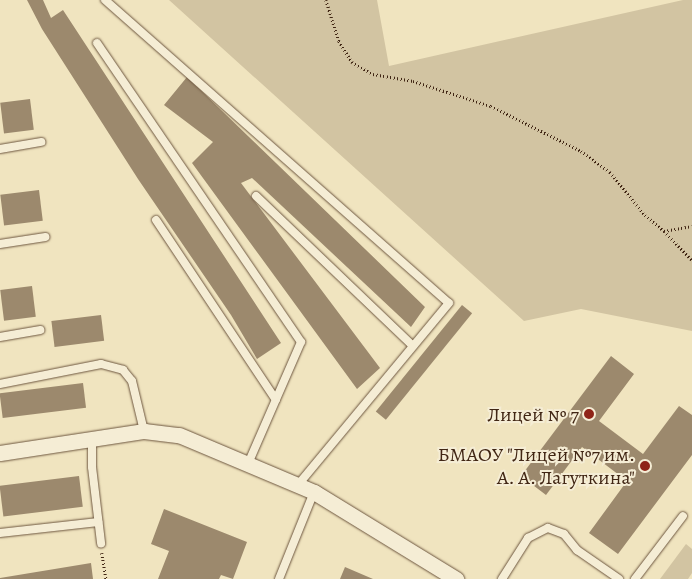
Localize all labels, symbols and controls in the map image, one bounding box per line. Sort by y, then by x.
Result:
place label: Лицей № 7 [487,402,579,426]
marker: Лицей № 7 [583,408,595,420]
place label: БМАОУ "Лицей №7 им. А. А. Лагуткина" [437,442,635,489]
marker: БМАОУ "Лицей №7 им. А. А. Лагуткина" [639,460,651,472]

